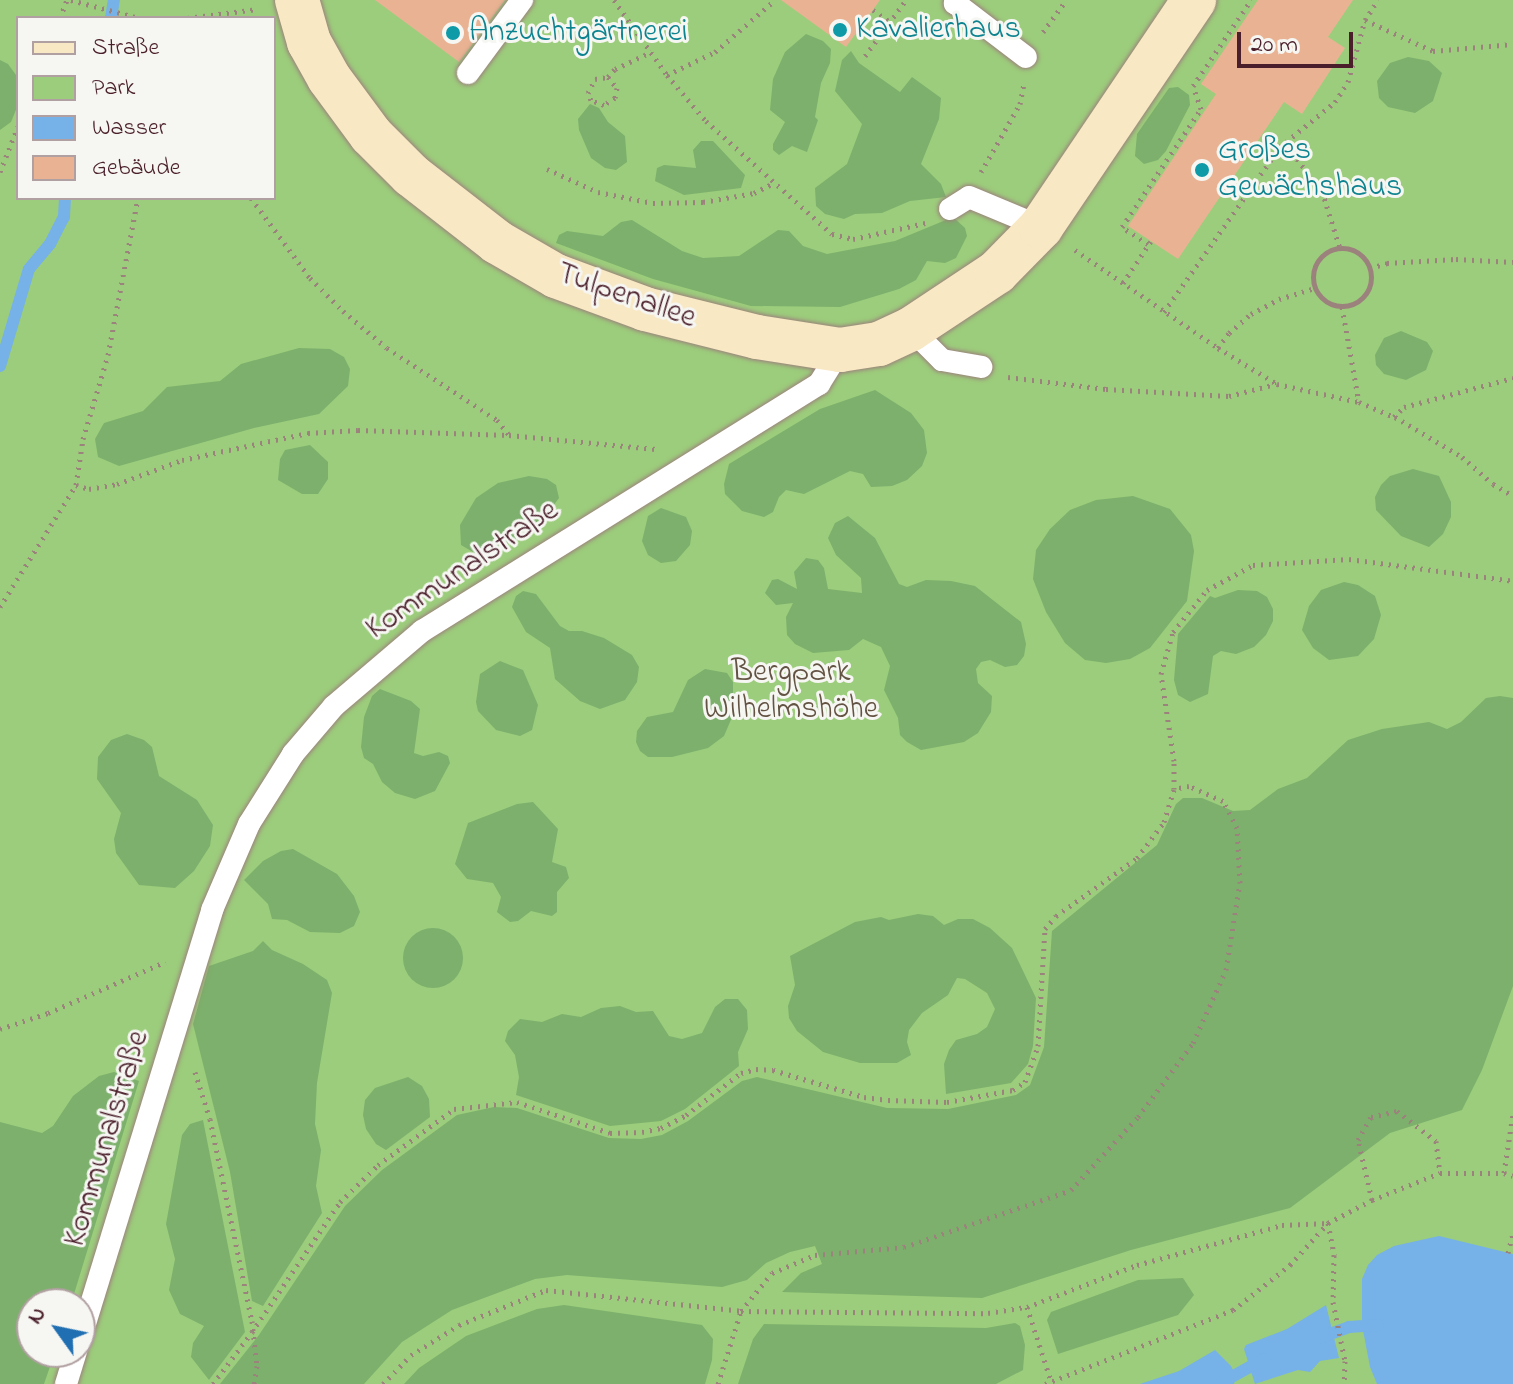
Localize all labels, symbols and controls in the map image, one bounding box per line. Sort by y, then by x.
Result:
place label: Kavalierhaus [856,11,1021,49]
place label: Anzuchtgärtnerei [469,14,688,52]
legend [16,16,276,200]
scale bar [1241,16,1357,66]
marker: Kavalierhaus [831,21,849,39]
marker: Anzuchtgärtnerei [444,24,462,42]
text: 20 m [1251,28,1298,63]
text: Straße [92,31,159,66]
text: Park [92,71,135,106]
text: Wasser [92,111,166,146]
place label: Großes Gewächshaus [1218,133,1402,208]
text: Gebäude [92,151,181,186]
marker: Großes Gewächshaus [1193,161,1211,179]
street label: Tulpenallee [552,255,700,339]
street label: Kommunalstraße [360,493,566,649]
park label: Bergpark Wilhelmshöhe [704,655,878,730]
street label: Kommunalstraße [57,1026,159,1252]
north arrow [16,1288,96,1368]
text: N [20,1301,55,1331]

